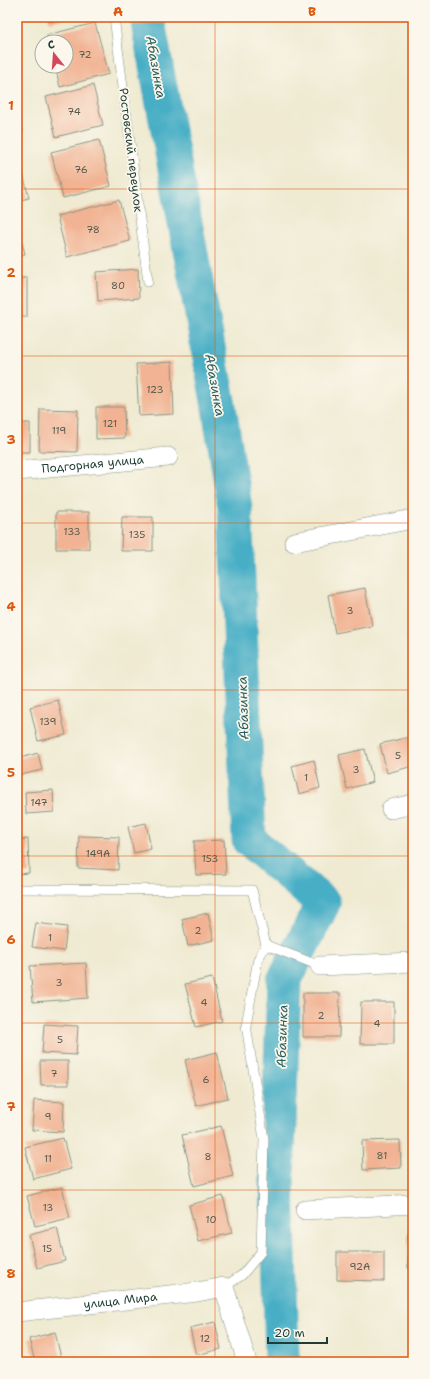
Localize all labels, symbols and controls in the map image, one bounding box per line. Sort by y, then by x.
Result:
text: A [113,3,123,20]
text: B [308,3,316,20]
north arrow [34,34,74,74]
water label: Абазинка [142,34,170,100]
text: С [46,37,57,53]
house number: 72 [78,48,92,61]
street label: Ростовский переулок [115,87,147,214]
text: 1 [8,97,14,114]
house number: 74 [67,105,81,118]
house number: 76 [74,163,88,176]
house number: 78 [86,223,100,236]
text: 2 [6,264,16,281]
house number: 80 [111,279,125,292]
water label: Абазинка [201,352,229,418]
house number: 123 [146,383,164,396]
house number: 121 [103,417,117,430]
house number: 119 [52,424,66,437]
text: 3 [6,431,16,448]
street label: Подгорная улица [41,451,145,477]
house number: 133 [63,525,81,538]
house number: 135 [129,528,145,541]
text: 4 [6,598,16,615]
house number: 3 [347,604,354,617]
water label: Абазинка [233,676,253,740]
house number: 139 [39,715,57,728]
house number: 5 [395,749,401,762]
house number: 3 [353,763,360,776]
text: 5 [7,764,15,781]
house number: 1 [304,771,308,784]
house number: 147 [30,796,48,809]
house number: 149А [86,847,110,860]
house number: 153 [202,852,218,865]
house number: 2 [195,924,202,937]
text: 6 [6,931,16,948]
house number: 1 [48,931,52,944]
house number: 3 [56,976,63,989]
house number: 4 [201,996,208,1009]
water label: Абазинка [272,1004,292,1068]
house number: 2 [318,1009,325,1022]
house number: 4 [374,1017,381,1030]
house number: 5 [57,1033,63,1046]
house number: 7 [51,1067,58,1080]
house number: 6 [203,1073,210,1086]
text: 7 [6,1098,16,1115]
house number: 9 [45,1110,52,1123]
house number: 81 [377,1149,387,1162]
house number: 8 [205,1150,212,1163]
house number: 11 [44,1152,52,1165]
house number: 13 [43,1201,53,1214]
house number: 10 [206,1213,216,1226]
house number: 15 [42,1242,52,1255]
house number: 92А [350,1260,370,1273]
text: 8 [6,1265,16,1282]
street label: улица Мира [83,1288,159,1313]
scale bar [268,1319,327,1345]
text: 20 m [274,1325,305,1341]
house number: 12 [200,1332,210,1345]

